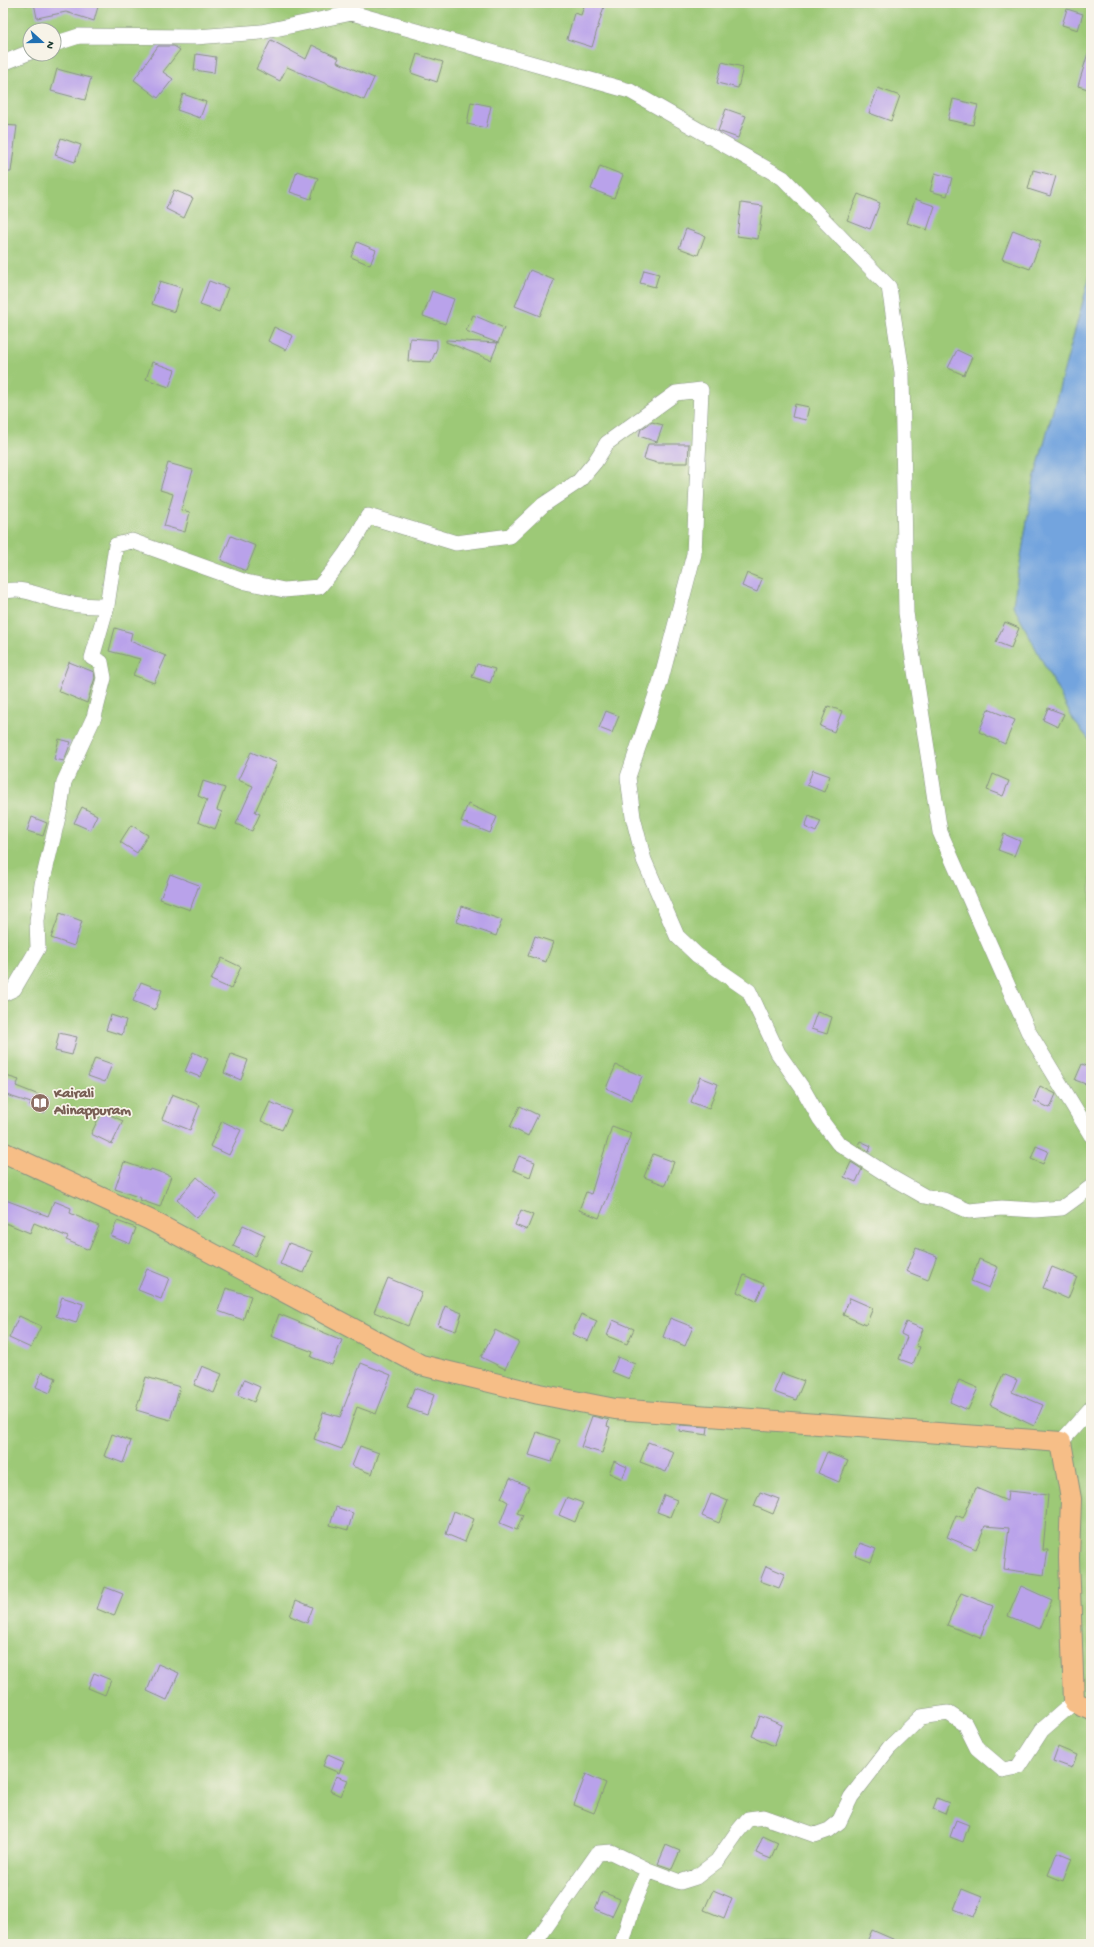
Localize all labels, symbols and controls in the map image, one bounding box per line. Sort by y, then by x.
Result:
north arrow [22,22,62,62]
text: N [43,39,56,50]
place label: Kairali Alinappuram [53,1085,131,1120]
library icon: Kairali Alinappuram [29,1092,51,1114]

